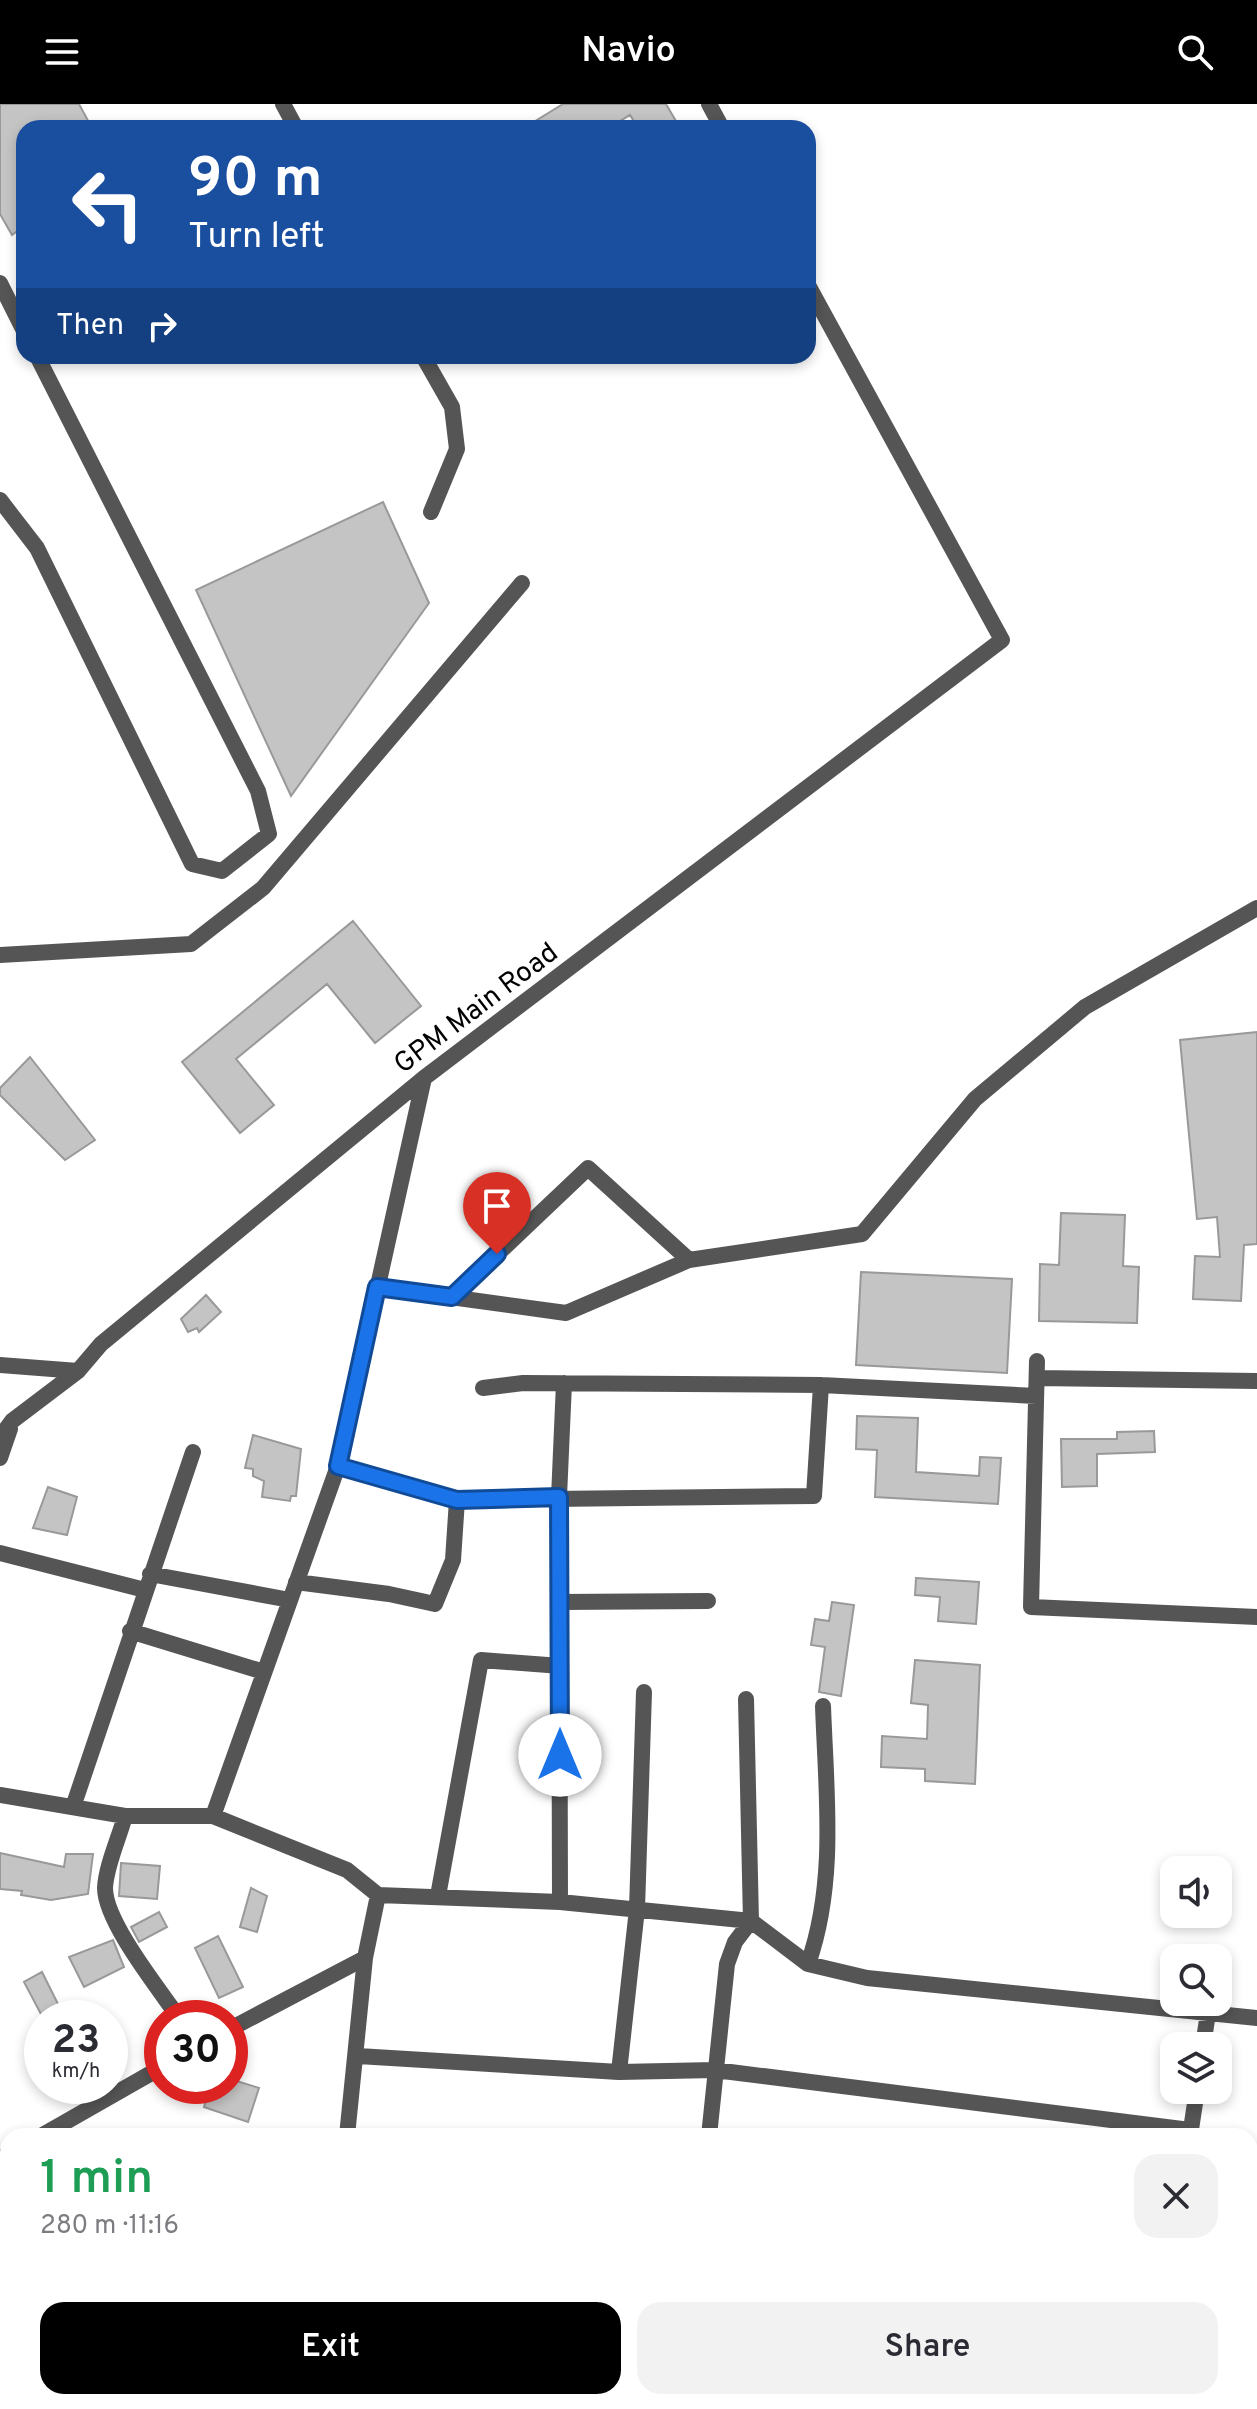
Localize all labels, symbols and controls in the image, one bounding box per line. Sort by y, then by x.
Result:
text: Navio [581,29,676,75]
icon: menu [40,30,84,74]
icon: search [1173,30,1217,74]
text: 90 m [188,146,323,216]
icon: left [56,152,160,256]
text: Turn left [188,215,325,261]
icon: right [140,304,184,348]
text: Then [56,308,124,345]
street label: GPM Main Road [387,936,566,1083]
pin [463,1172,531,1254]
icon: arrive [475,1184,519,1228]
position arrow [518,1713,602,1797]
map controls [1160,1856,1232,2104]
button: sound [1160,1856,1232,1928]
button: search [1160,1944,1232,2016]
speed limit sign: 30 [144,2000,248,2104]
text: 23 [52,2017,100,2067]
button: layers [1160,2032,1232,2104]
text: km/h [52,2059,100,2085]
text: 1 min [40,2150,153,2210]
button: close [1134,2154,1218,2238]
text: 280 m · 11:16 [40,2210,179,2243]
button: Exit [40,2302,621,2394]
button: Share [637,2302,1218,2394]

